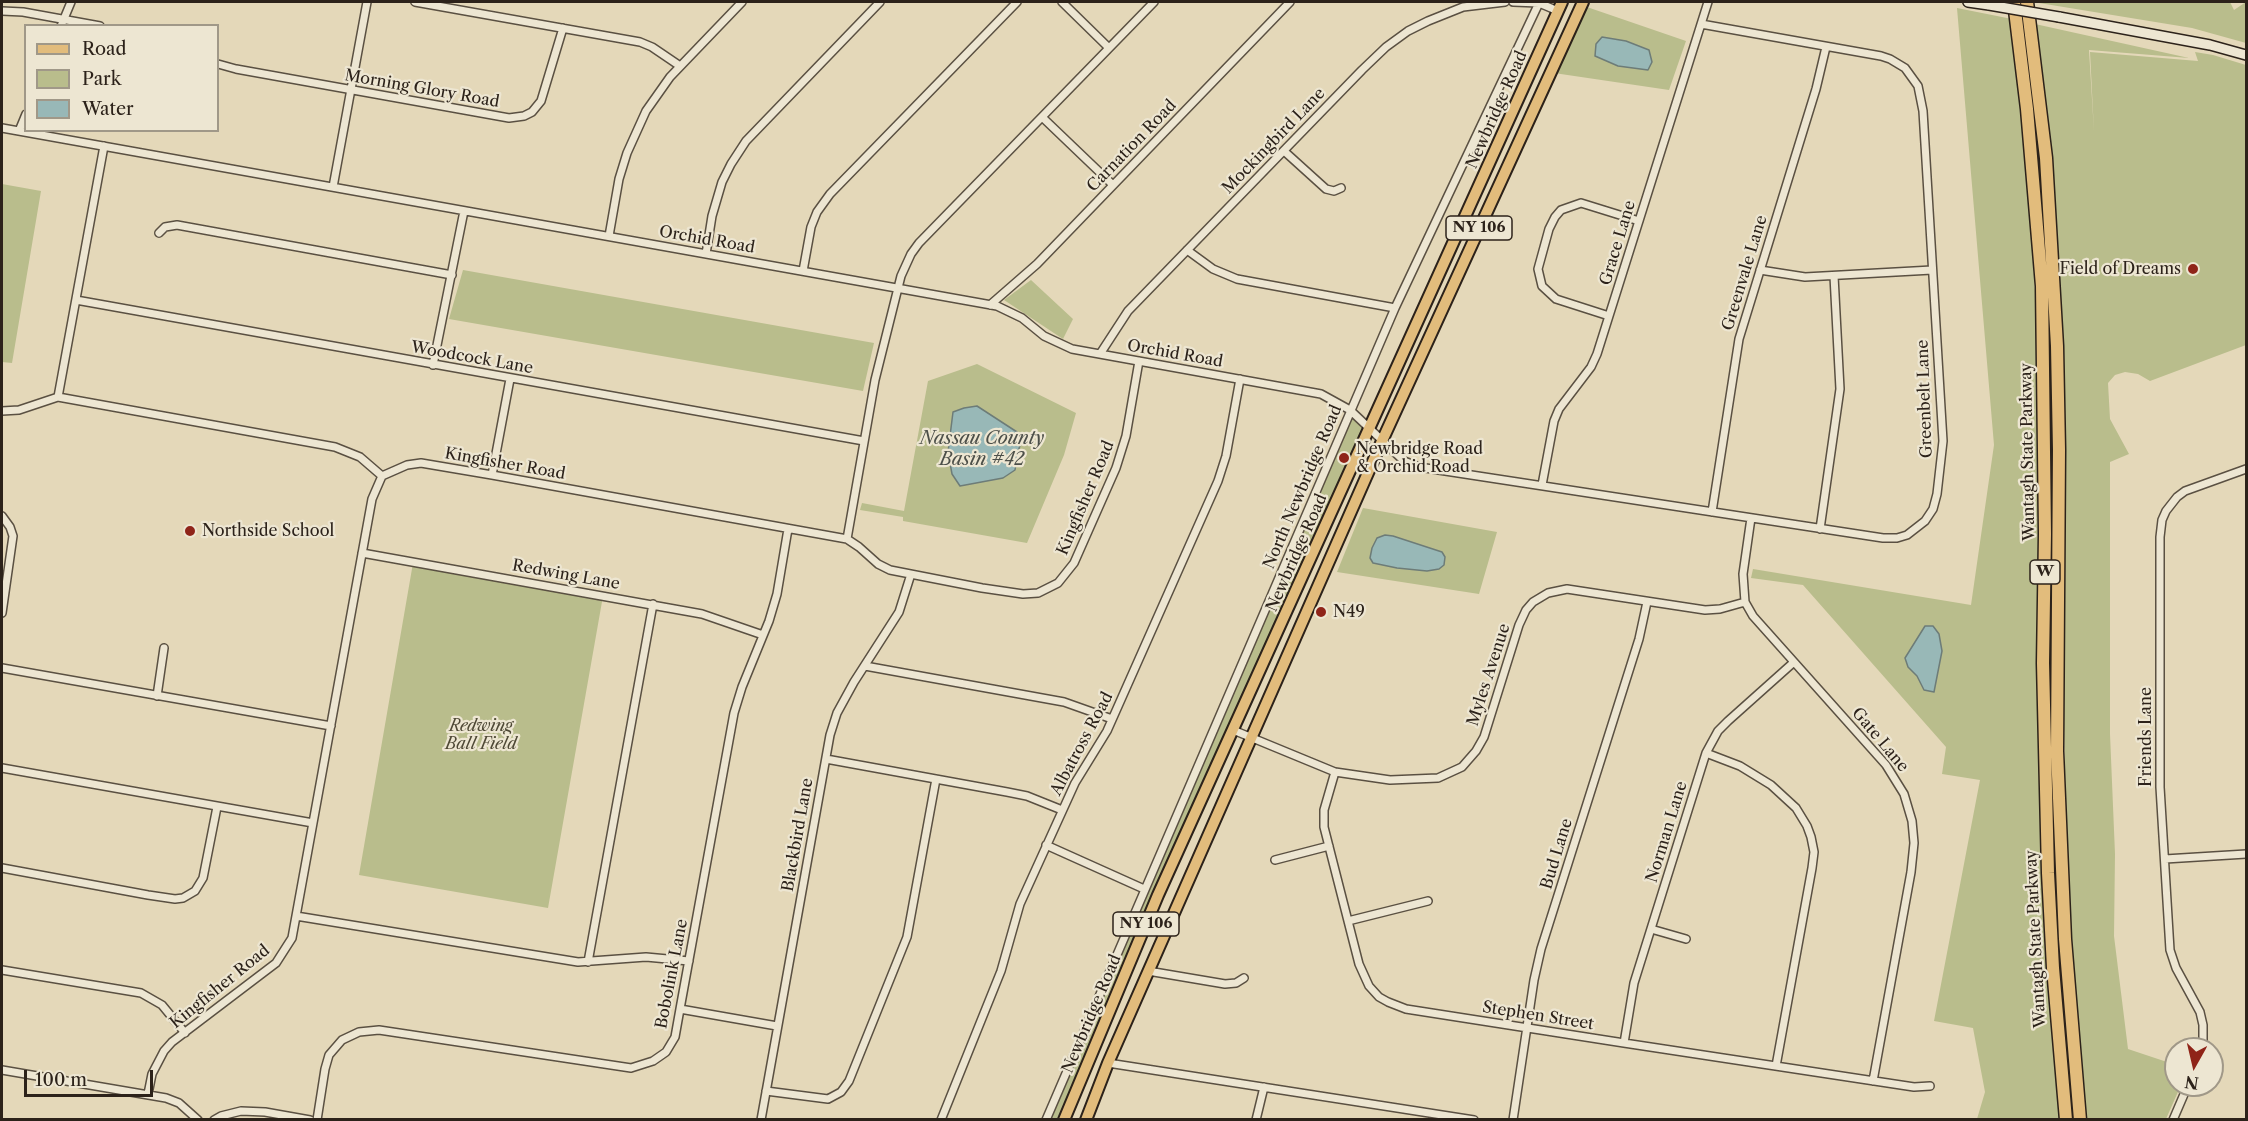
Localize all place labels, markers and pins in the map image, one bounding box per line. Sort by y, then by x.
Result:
place label: Field of Dreams [2060,259,2181,279]
marker: Field of Dreams [2186,262,2200,276]
place label: Newbridge Road & Orchid Road [1356,439,1483,477]
marker: Newbridge Road & Orchid Road [1337,451,1351,465]
place label: Northside School [202,521,334,541]
marker: Northside School [183,524,197,538]
place label: N49 [1333,602,1365,622]
marker: N49 [1314,605,1328,619]

